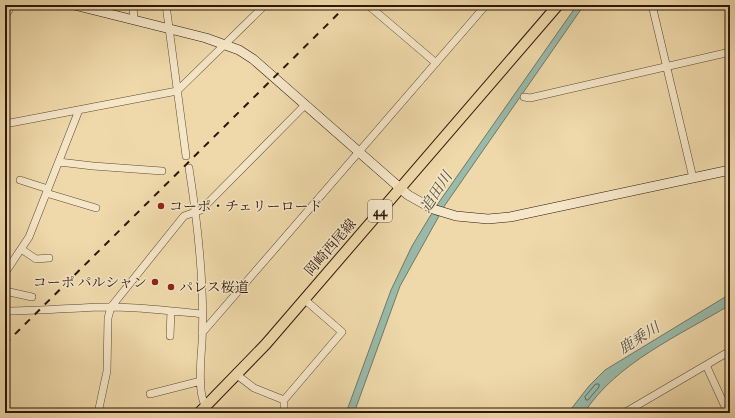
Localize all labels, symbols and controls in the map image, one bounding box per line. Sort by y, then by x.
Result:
water label: 追田川 [416,167,458,216]
place label: コーポ・チェリーロード [169,198,323,215]
road number: 44 [368,200,392,222]
marker: コーポ・チェリーロード [156,201,166,211]
street label: 岡崎西尾線 [301,215,360,279]
place label: コーポ パルシャン [33,274,147,291]
marker: コーポ パルシャン [150,277,160,287]
place label: パレス桜道 [179,279,249,296]
marker: パレス桜道 [166,282,176,292]
water label: 鹿乗川 [615,317,665,358]

